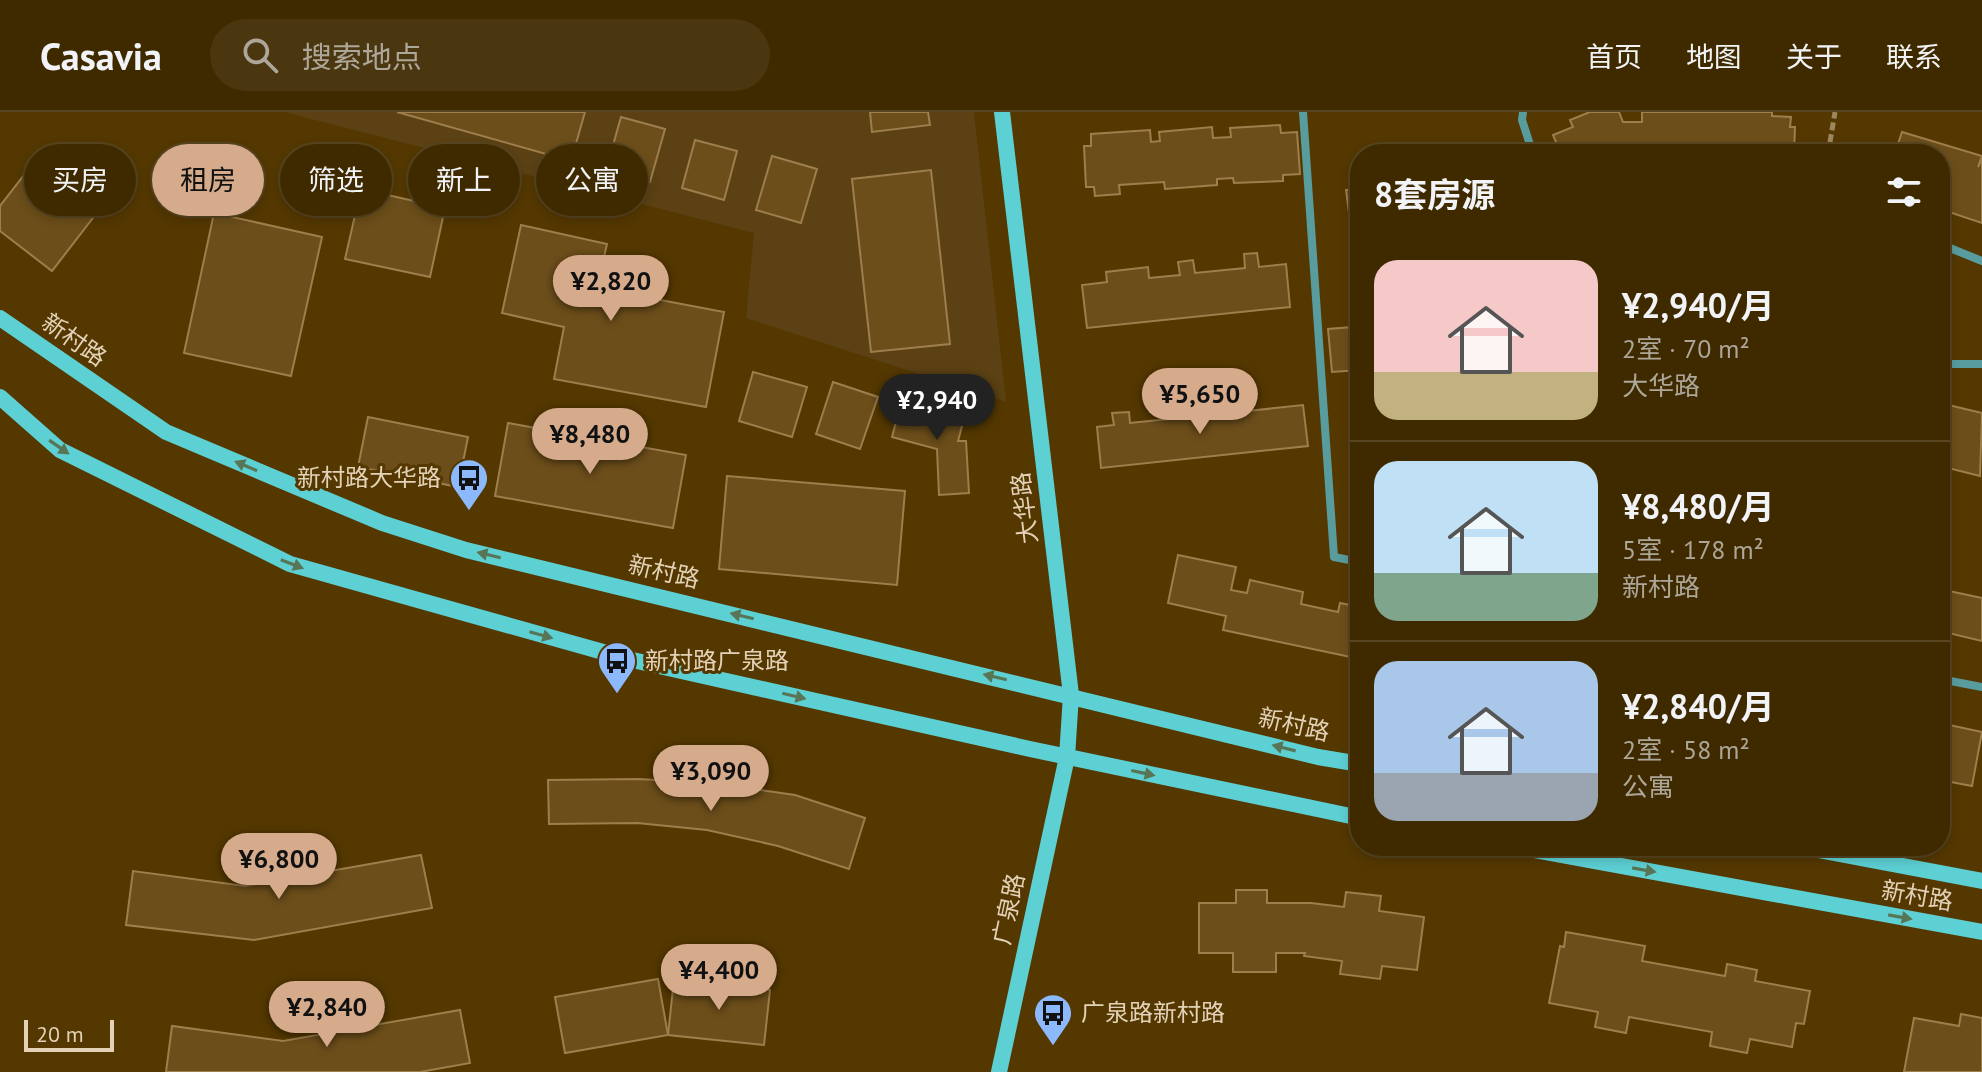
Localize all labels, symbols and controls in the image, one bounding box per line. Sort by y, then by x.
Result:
search box [210,19,770,91]
text: Casavia [40,31,162,80]
icon: search [238,33,282,77]
text: 搜索地点 [302,37,422,76]
text: 首页 [1586,38,1642,75]
text: 地图 [1686,38,1742,75]
text: 关于 [1786,38,1842,75]
text: 联系 [1886,38,1942,75]
chip: 买房 [24,144,136,216]
chip: 租房 [152,144,264,216]
chip: 筛选 [280,144,392,216]
chip: 新上 [408,144,520,216]
chip: 公寓 [536,144,648,216]
icon: filters [1882,170,1926,214]
text: 8套房源 [1374,172,1495,216]
pin: ¥2,820 [546,255,676,323]
text: ¥2,820 [571,264,651,297]
text: ¥2,940/月 [1622,283,1775,327]
icon: home [1438,292,1534,388]
street label: 新村路 [36,306,113,373]
text: 2室 · 70 m² [1622,332,1750,365]
pin: ¥5,650 [1135,368,1265,436]
text: 大华路 [1622,369,1700,402]
pin: ¥2,940 [872,374,1002,442]
text: ¥5,650 [1160,377,1240,410]
text: ¥2,940 [897,383,977,416]
pin: ¥8,480 [525,408,655,476]
text: ¥8,480 [550,417,630,450]
one-way arrow [49,439,70,454]
bus stop icon: 新村路大华路 [448,457,490,512]
one-way arrow [234,459,258,472]
place label: 新村路大华路 [297,462,441,493]
street label: 大华路 [1005,470,1044,546]
text: ¥8,480/月 [1622,484,1775,528]
icon: home [1438,493,1534,589]
text: 5室 · 178 m² [1622,533,1764,566]
street label: 新村路 [626,548,703,595]
one-way arrow [477,549,502,561]
one-way arrow [280,558,304,570]
text: 新村路 [1622,570,1700,603]
one-way arrow [730,609,755,622]
one-way arrow [530,629,554,642]
bus stop icon: 新村路广泉路 [596,640,638,695]
place label: 新村路广泉路 [645,645,789,676]
one-way arrow [982,670,1007,682]
text: ¥2,840/月 [1622,684,1775,728]
one-way arrow [782,690,807,703]
icon: home [1438,693,1534,789]
street label: 新村路 [1256,701,1333,748]
text: 2室 · 58 m² [1622,733,1750,766]
one-way arrow [1271,741,1296,754]
pin: ¥3,090 [646,745,776,813]
text: ¥3,090 [671,754,751,787]
one-way arrow [1131,767,1156,780]
text: 公寓 [1622,770,1674,803]
pin: ¥6,800 [214,833,344,901]
text: ¥6,800 [239,842,319,875]
one-way arrow [1632,865,1657,877]
street label: 广泉路 [986,870,1031,947]
street label: 新村路 [1879,874,1955,917]
one-way arrow [1887,911,1912,924]
pin: ¥4,400 [654,944,784,1012]
text: ¥4,400 [679,953,759,986]
pin: ¥2,840 [262,981,392,1049]
text: ¥2,840 [287,990,367,1023]
bus stop icon: 广泉路新村路 [1032,992,1074,1047]
place label: 广泉路新村路 [1081,997,1225,1028]
scale bar [24,1016,114,1052]
text: 20 m [36,1020,84,1048]

